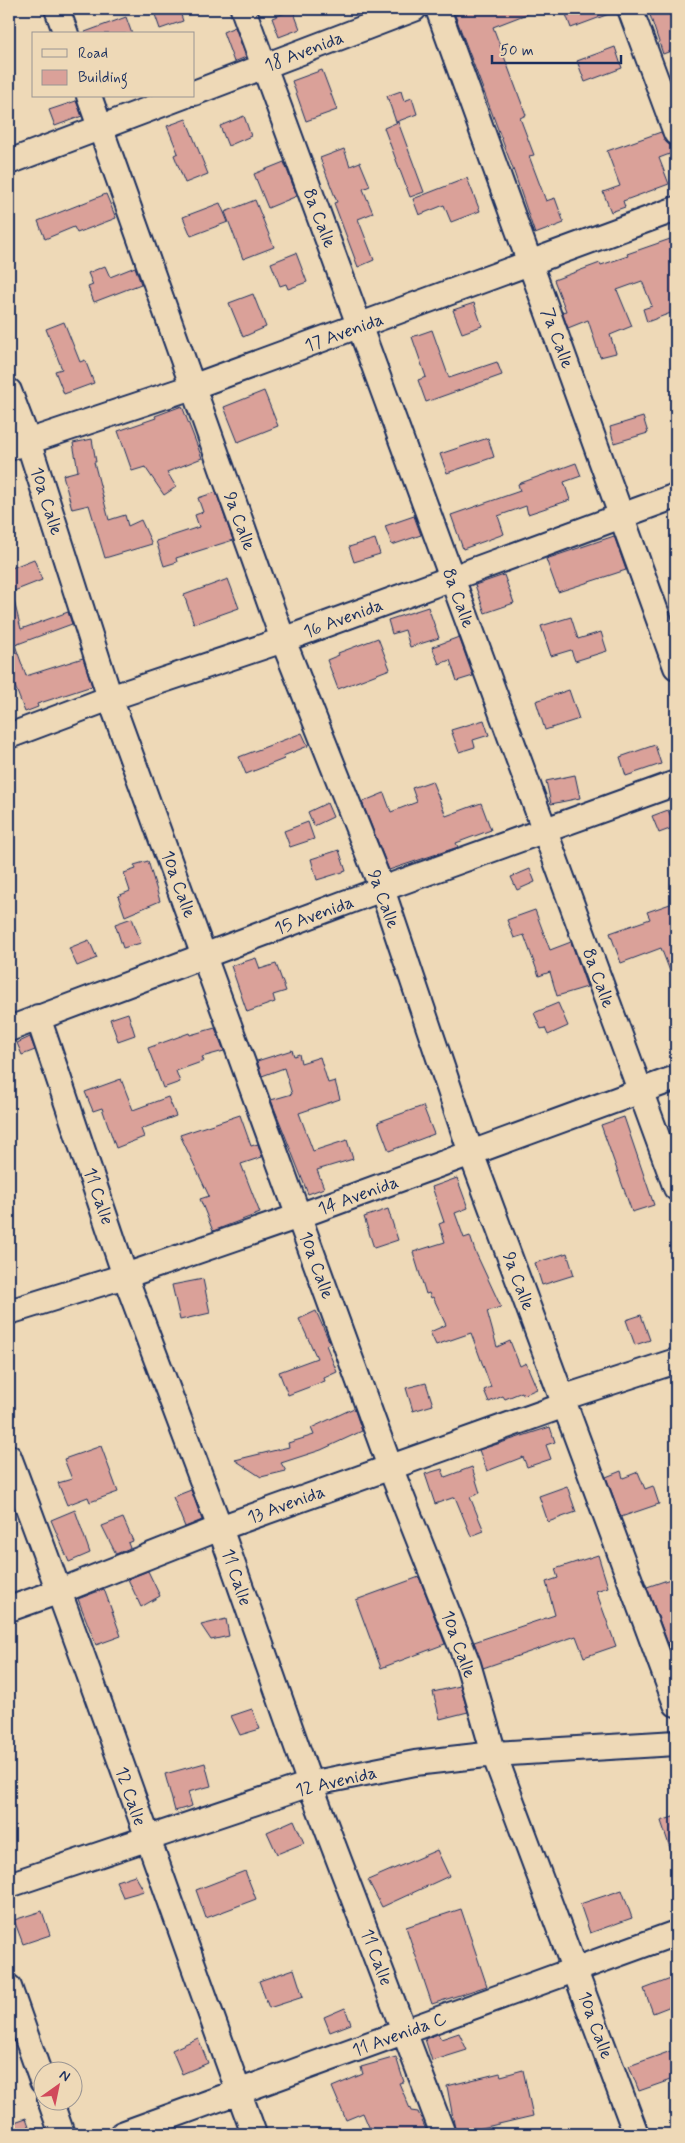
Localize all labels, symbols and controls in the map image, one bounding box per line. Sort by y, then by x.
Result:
street label: 18 Avenida [261,26,347,78]
legend [32,32,195,98]
scale bar [492,32,621,64]
text: 50 m [500,41,534,61]
text: Road [78,44,108,64]
text: Building [78,68,128,89]
street label: 8a Calle [297,185,341,252]
street label: 7a Calle [535,305,579,372]
street label: 17 Avenida [302,308,387,358]
street label: 10a Calle [24,464,68,539]
street label: 9a Calle [217,489,261,554]
street label: 8a Calle [436,565,480,632]
street label: 16 Avenida [300,593,387,644]
street label: 10a Calle [155,847,201,922]
street label: 9a Calle [361,867,405,932]
street label: 15 Avenida [271,890,357,941]
street label: 8a Calle [576,945,620,1012]
street label: 11 Calle [77,1164,119,1228]
street label: 14 Avenida [315,1170,402,1222]
street label: 10a Calle [293,1228,339,1303]
street label: 9a Calle [496,1249,540,1314]
street label: 13 Avenida [244,1480,328,1530]
street label: 11 Calle [215,1545,257,1609]
street label: 10a Calle [435,1607,481,1682]
street label: 12 Avenida [293,1761,379,1803]
street label: 12 Calle [109,1764,151,1829]
street label: 11 Calle [354,1925,398,1989]
street label: 10a Calle [572,1988,618,2063]
street label: 11 Avenida C [349,2007,450,2063]
north arrow [32,2060,82,2110]
text: N [56,2066,73,2086]

